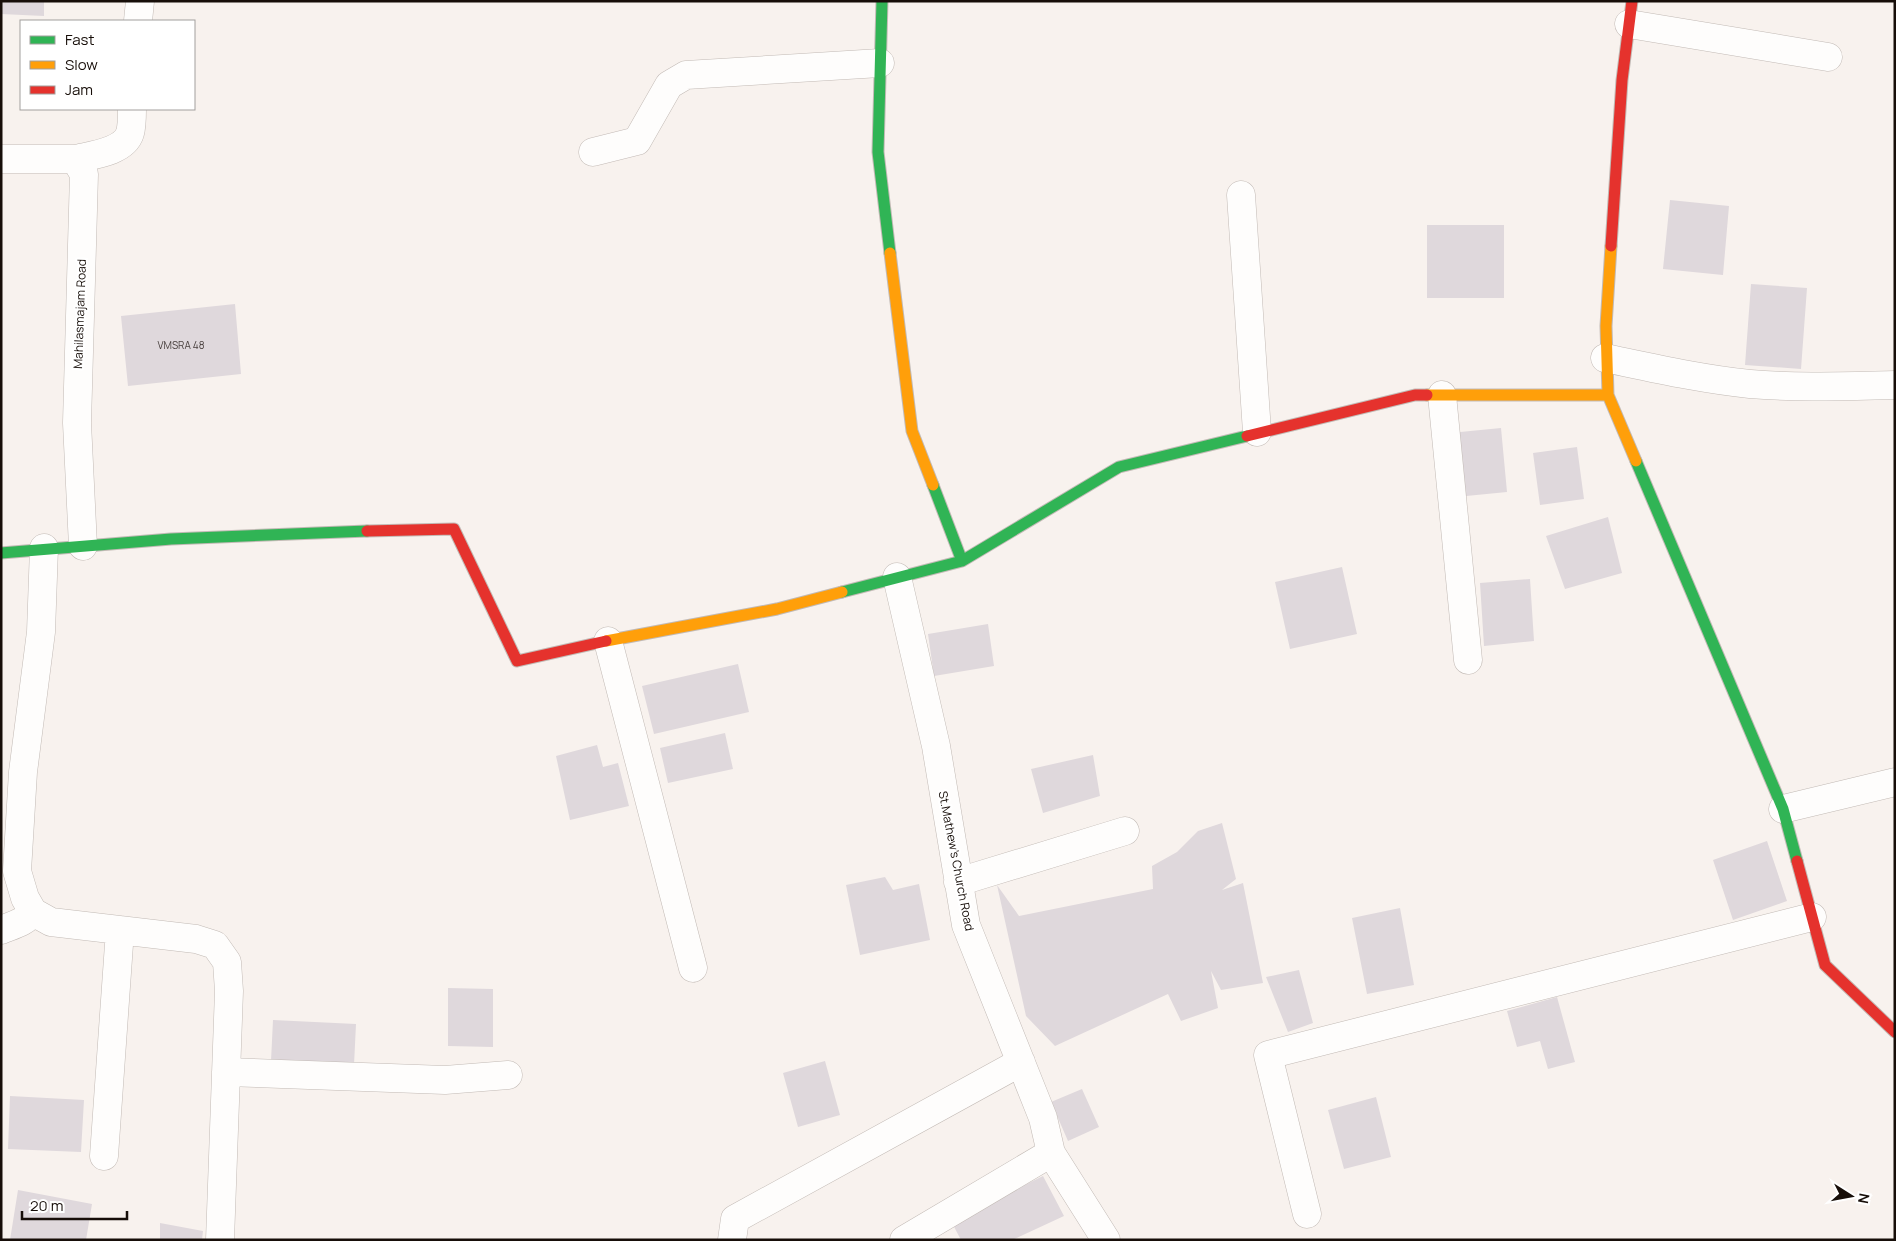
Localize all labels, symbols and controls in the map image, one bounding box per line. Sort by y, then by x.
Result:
legend [20,20,195,110]
text: Fast [65,29,94,50]
text: Slow [65,54,98,75]
text: Jam [65,79,93,100]
street label: Mahilasmajam Road [69,259,90,369]
house number: VMSRA 48 [158,338,205,352]
street label: St.Mathew's Church Road [935,790,978,932]
north arrow [1826,1171,1876,1221]
scale bar [22,1188,128,1220]
text: N [1854,1192,1875,1205]
text: 20 m [30,1195,63,1216]

